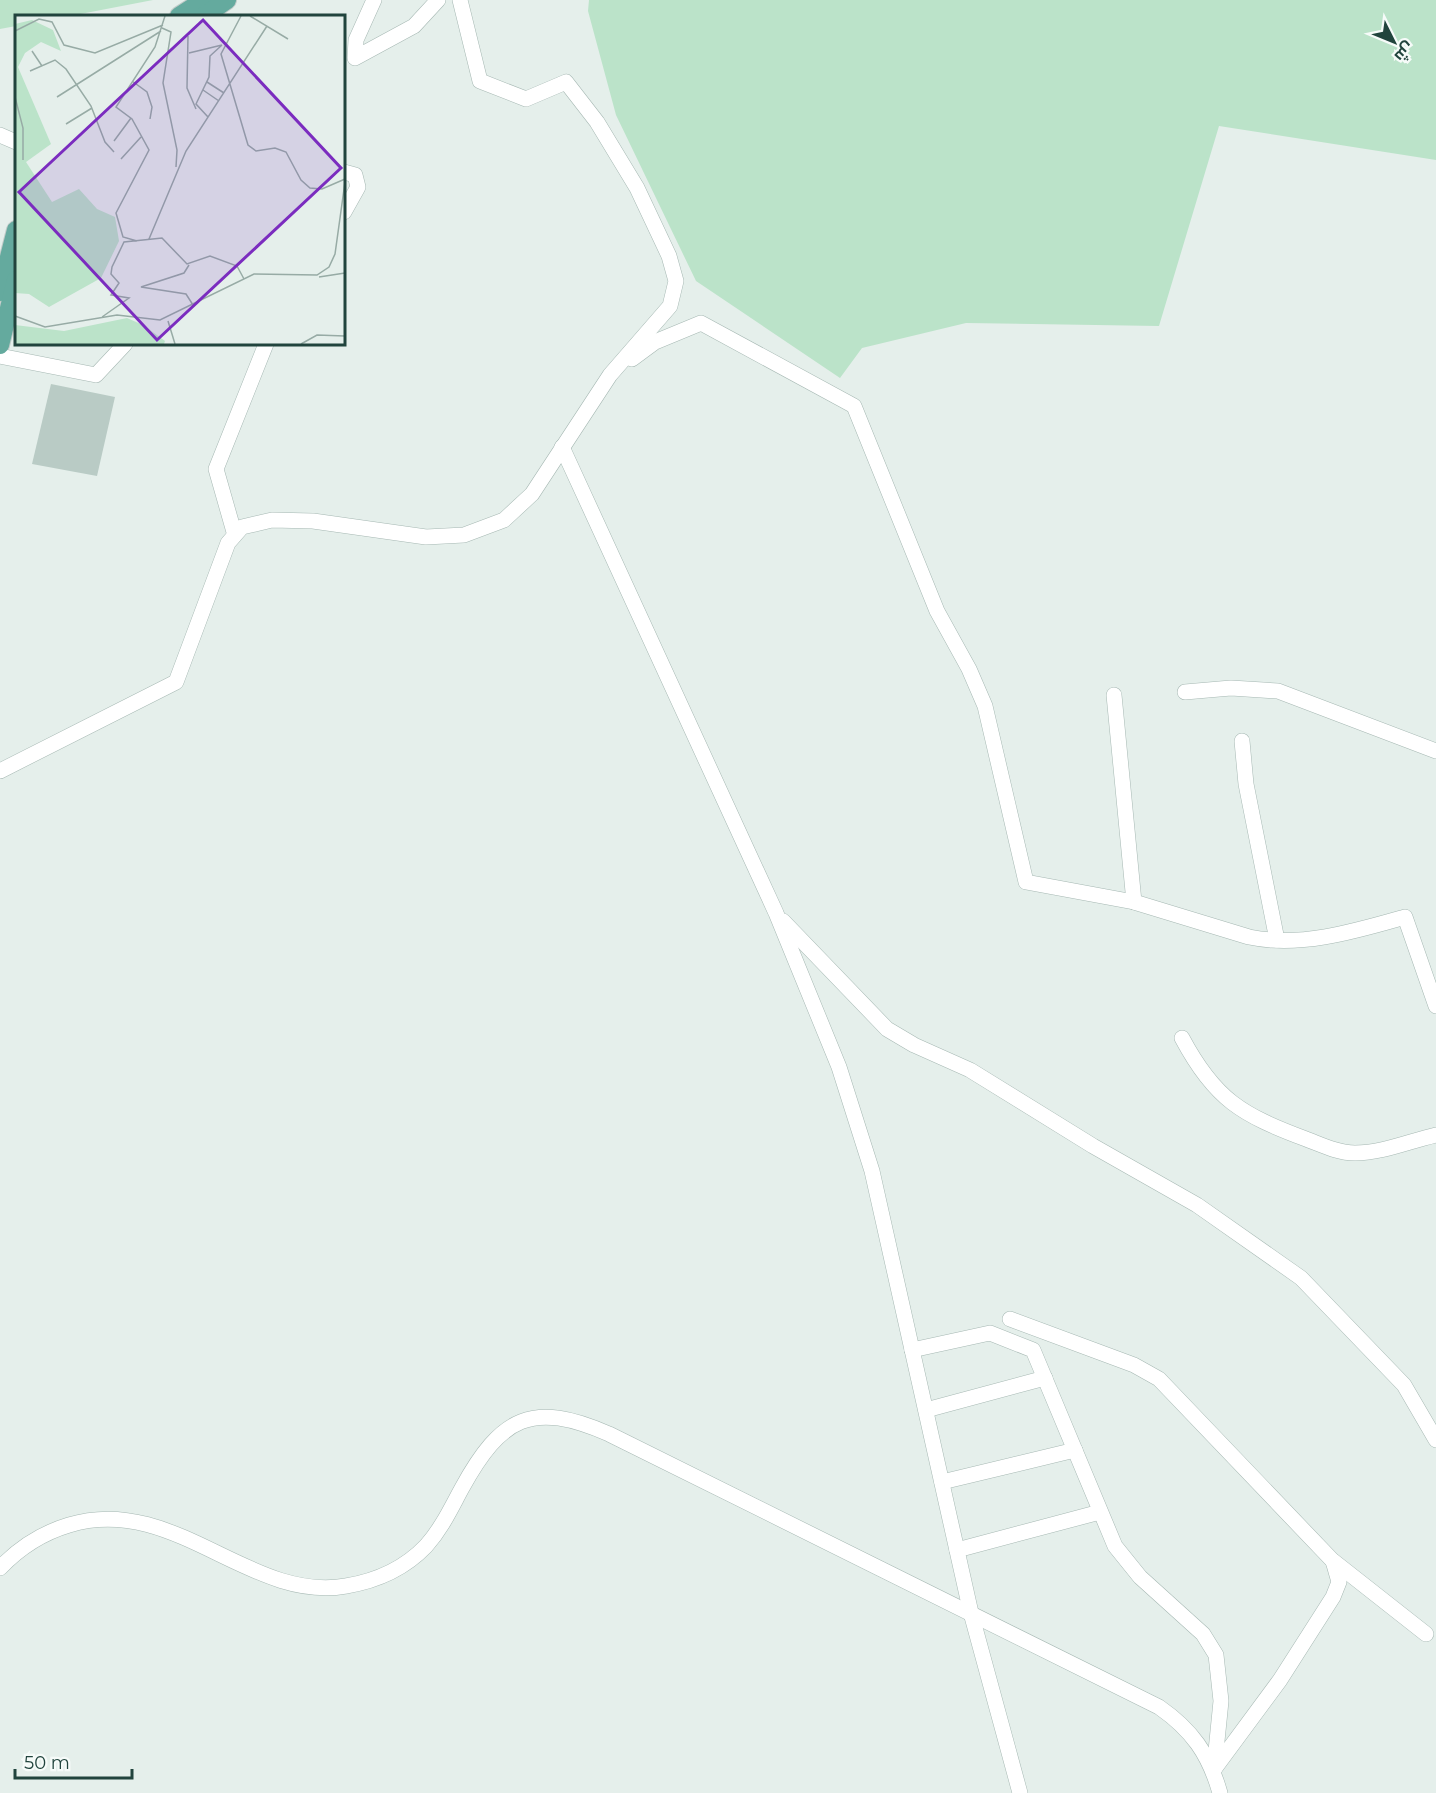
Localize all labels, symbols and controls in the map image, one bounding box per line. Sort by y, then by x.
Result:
north arrow [1364,12,1424,72]
inset map [15,15,345,345]
text: ش [1391,38,1419,66]
scale bar [15,1742,132,1780]
text: 50 m [24,1752,70,1774]

